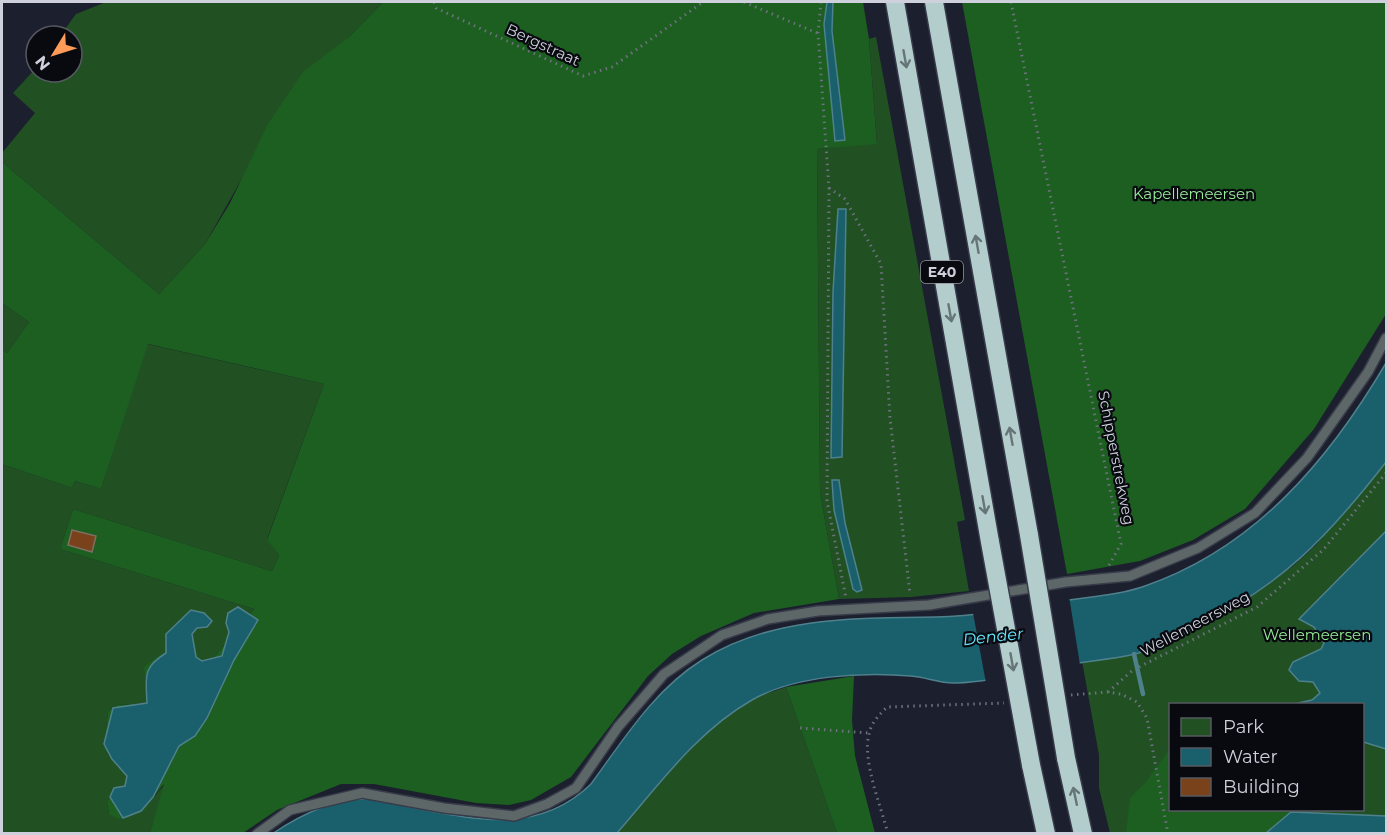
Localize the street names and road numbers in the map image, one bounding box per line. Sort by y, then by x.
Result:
street label: Bergstraat [503,19,583,70]
road number: E40 [921,261,963,283]
street label: Schipperstrekweg [1094,389,1139,527]
street label: Wellemeersweg [1137,587,1253,660]

